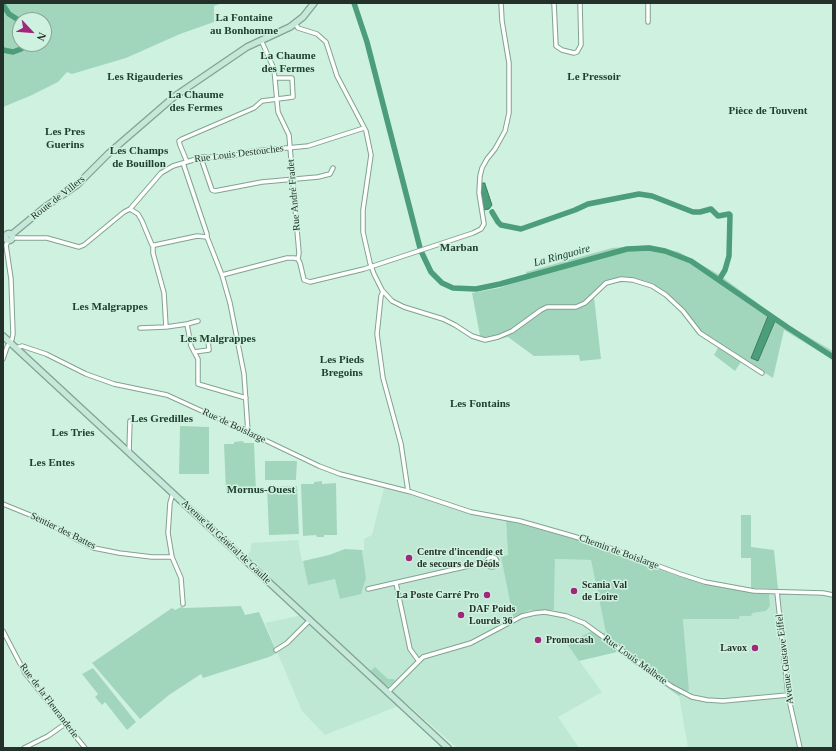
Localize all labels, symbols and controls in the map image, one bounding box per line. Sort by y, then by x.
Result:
district label: La Fontaine au Bonhomme [210,11,278,37]
north arrow [12,12,52,52]
text: N [35,31,49,43]
district label: La Chaume des Fermes [260,49,316,75]
district label: Les Rigauderies [107,70,183,84]
district label: Le Pressoir [567,70,621,84]
district label: La Chaume des Fermes [168,88,224,114]
district label: Pièce de Touvent [728,104,808,118]
district label: Les Pres Guerins [45,125,85,151]
street label: Rue Louis Destouches [194,143,284,165]
district label: Les Champs de Bouillon [110,144,168,170]
street label: Rue André Fradet [285,159,303,231]
street label: Route de Villers [29,173,87,223]
district label: Marban [440,241,478,255]
water label: La Ringuoire [532,242,592,270]
district label: Les Malgrappes [72,300,148,314]
district label: Les Malgrappes [180,332,256,346]
district label: Les Pieds Bregoins [320,353,364,379]
district label: Les Fontains [450,397,510,411]
street label: Rue de Boislarge [200,406,268,446]
district label: Les Gredilles [131,412,193,426]
district label: Les Tries [52,426,94,440]
district label: Les Entes [29,456,75,470]
district label: Mornus-Ouest [227,483,295,497]
street label: Avenue du Général de Gaulle [179,497,273,587]
street label: Sentier des Battes [28,510,98,552]
street label: Chemin de Boislarge [577,532,661,572]
place label: Centre d'incendie et de secours de Déols [417,546,503,570]
marker: Centre d'incendie et de secours de Déols [404,553,414,563]
place label: Scania Val de Loire [582,579,627,602]
marker: Scania Val de Loire [569,586,579,596]
place label: La Poste Carré Pro [396,589,479,601]
marker: La Poste Carré Pro [482,590,492,600]
place label: DAF Poids Lourds 36 [469,603,515,626]
marker: DAF Poids Lourds 36 [456,610,466,620]
street label: Avenue Gustave Eiffel [774,613,796,705]
street label: Rue Louis Malbete [600,633,670,687]
place label: Promocash [546,634,594,646]
marker: Promocash [533,635,543,645]
place label: Lavox [720,642,747,654]
marker: Lavox [750,643,760,653]
street label: Rue de la Fleuranderie [17,661,81,741]

